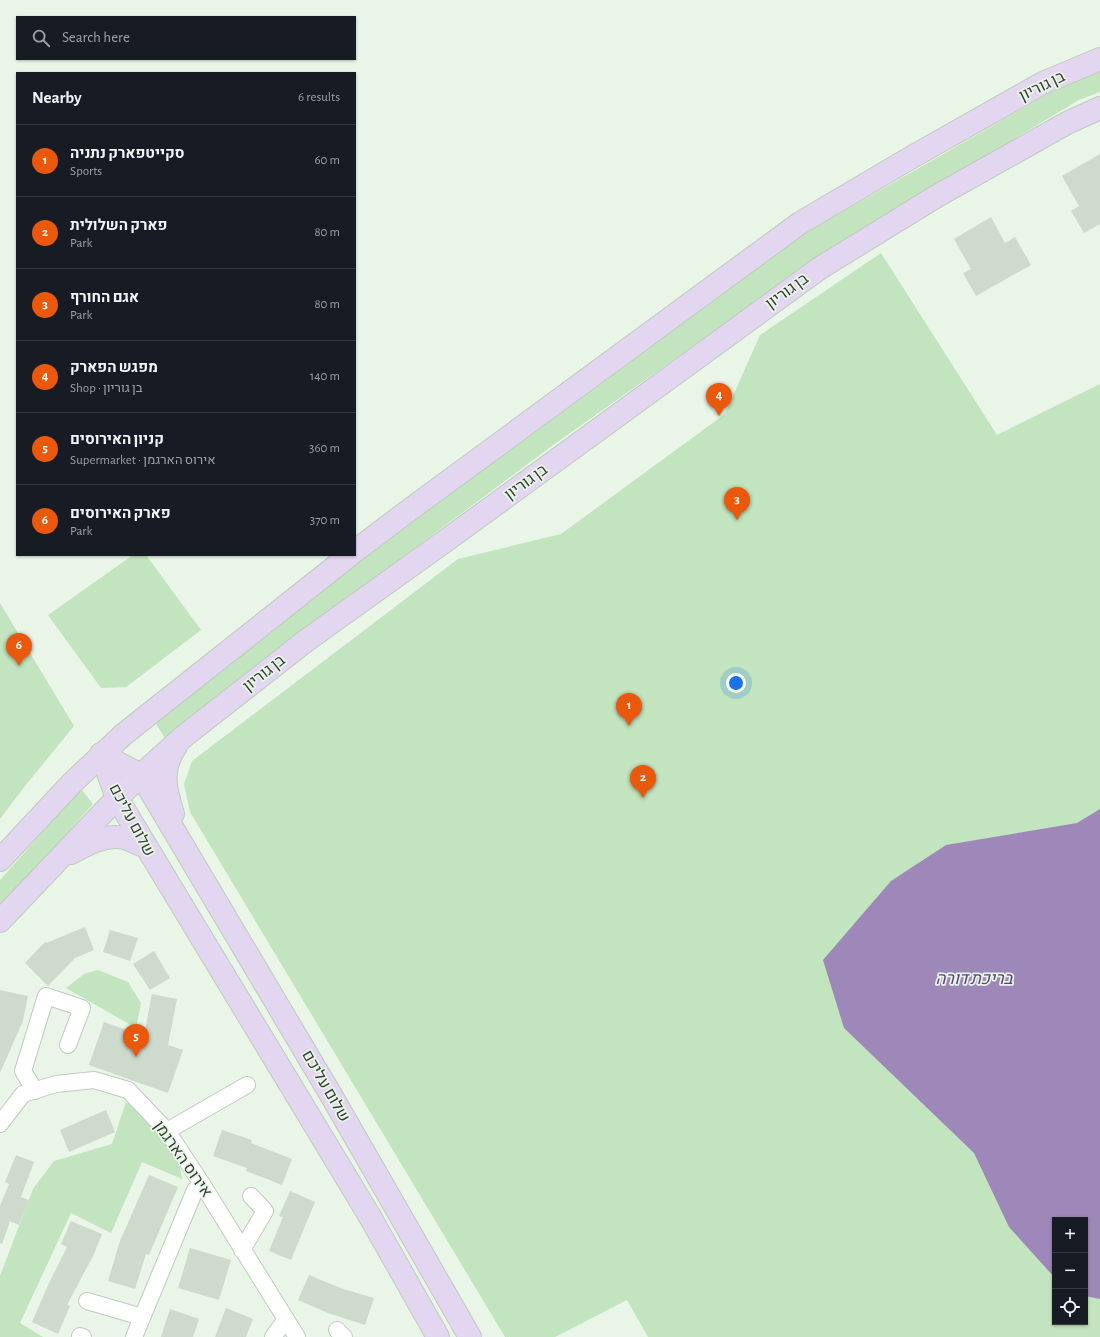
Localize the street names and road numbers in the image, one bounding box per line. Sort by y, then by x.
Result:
street label: בן גוריון [1017,68,1068,104]
street label: בן גוריון [763,270,812,312]
street label: בן גוריון [502,461,551,503]
street label: בן גוריון [240,651,289,694]
street label: שלום עליכם [106,781,158,859]
street label: שלום עליכם [299,1048,353,1124]
street label: אירוס הארגמן [151,1118,215,1200]

